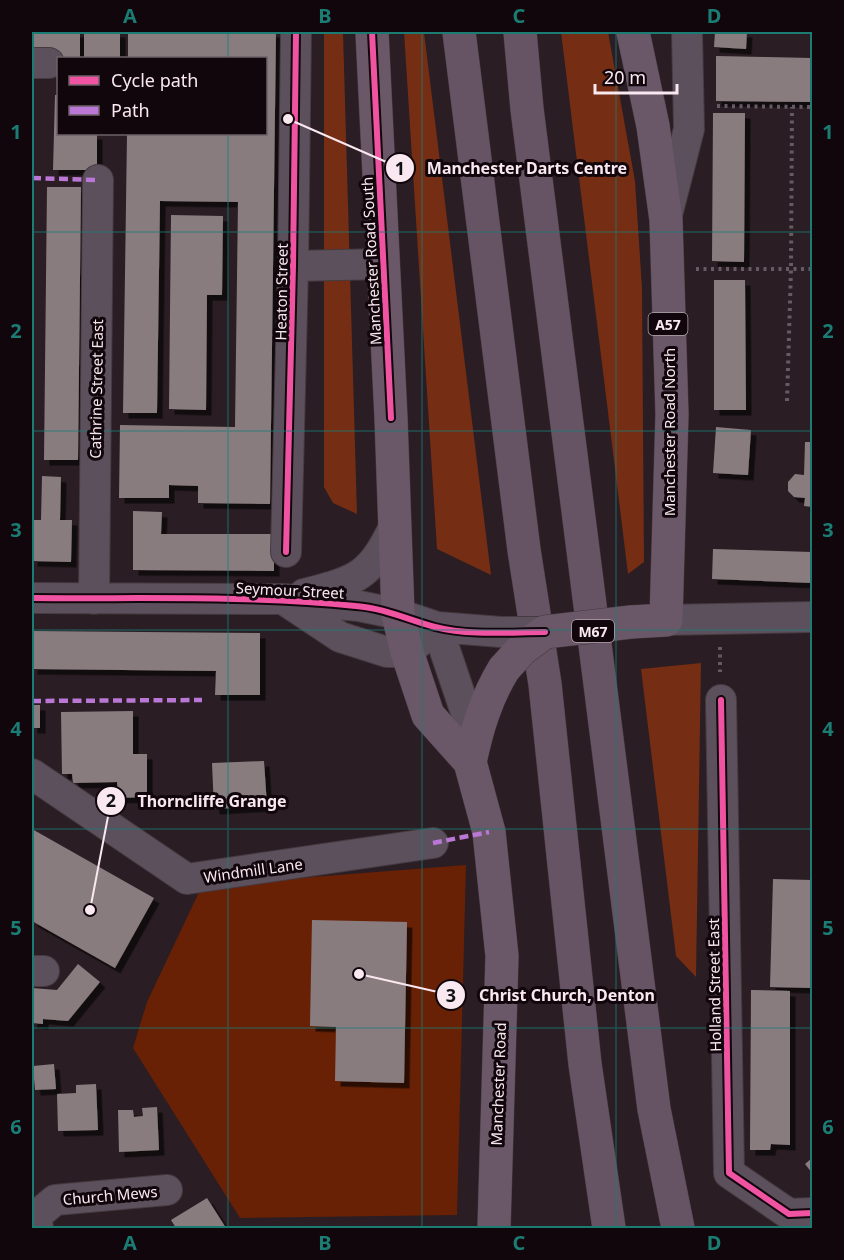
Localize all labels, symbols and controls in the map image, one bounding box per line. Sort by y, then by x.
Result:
text: A [123,2,137,29]
text: B [318,2,332,29]
text: C [513,2,526,29]
text: D [707,2,721,29]
legend [57,57,267,135]
scale bar [595,57,678,95]
text: 20 m [604,65,646,89]
text: Cycle path [111,68,198,92]
text: Path [111,98,150,122]
text: 1 [10,118,22,145]
text: 1 [822,118,834,145]
callout: Manchester Darts Centre [385,151,639,185]
text: 1 [395,156,405,180]
text: Manchester Darts Centre [427,157,627,179]
street label: Manchester Road South [357,176,385,346]
street label: Heaton Street [270,242,292,341]
road number: A57 [648,313,688,335]
text: 2 [10,317,22,344]
text: 2 [822,317,834,344]
street label: Cathrine Street East [85,319,107,459]
street label: Manchester Road North [659,348,679,516]
text: 3 [10,516,22,543]
text: 3 [822,516,834,543]
street label: Seymour Street [235,577,345,603]
road number: M67 [572,620,614,642]
text: 4 [10,715,22,742]
text: 4 [822,715,834,742]
callout: Thorncliffe Grange [96,784,299,818]
text: 2 [106,788,116,812]
text: Thorncliffe Grange [137,790,287,812]
street label: Windmill Lane [202,853,304,887]
text: 5 [10,914,22,941]
text: 5 [822,914,834,941]
street label: Holland Street East [703,917,725,1052]
callout: Christ Church, Denton [436,978,667,1012]
text: 3 [446,983,456,1007]
text: Christ Church, Denton [479,984,655,1006]
street label: Manchester Road [486,1022,510,1146]
text: 6 [10,1113,22,1140]
text: 6 [822,1113,834,1140]
street label: Church Mews [62,1181,158,1209]
text: A [123,1229,137,1256]
text: B [318,1229,332,1256]
text: C [513,1229,526,1256]
text: D [707,1229,721,1256]

